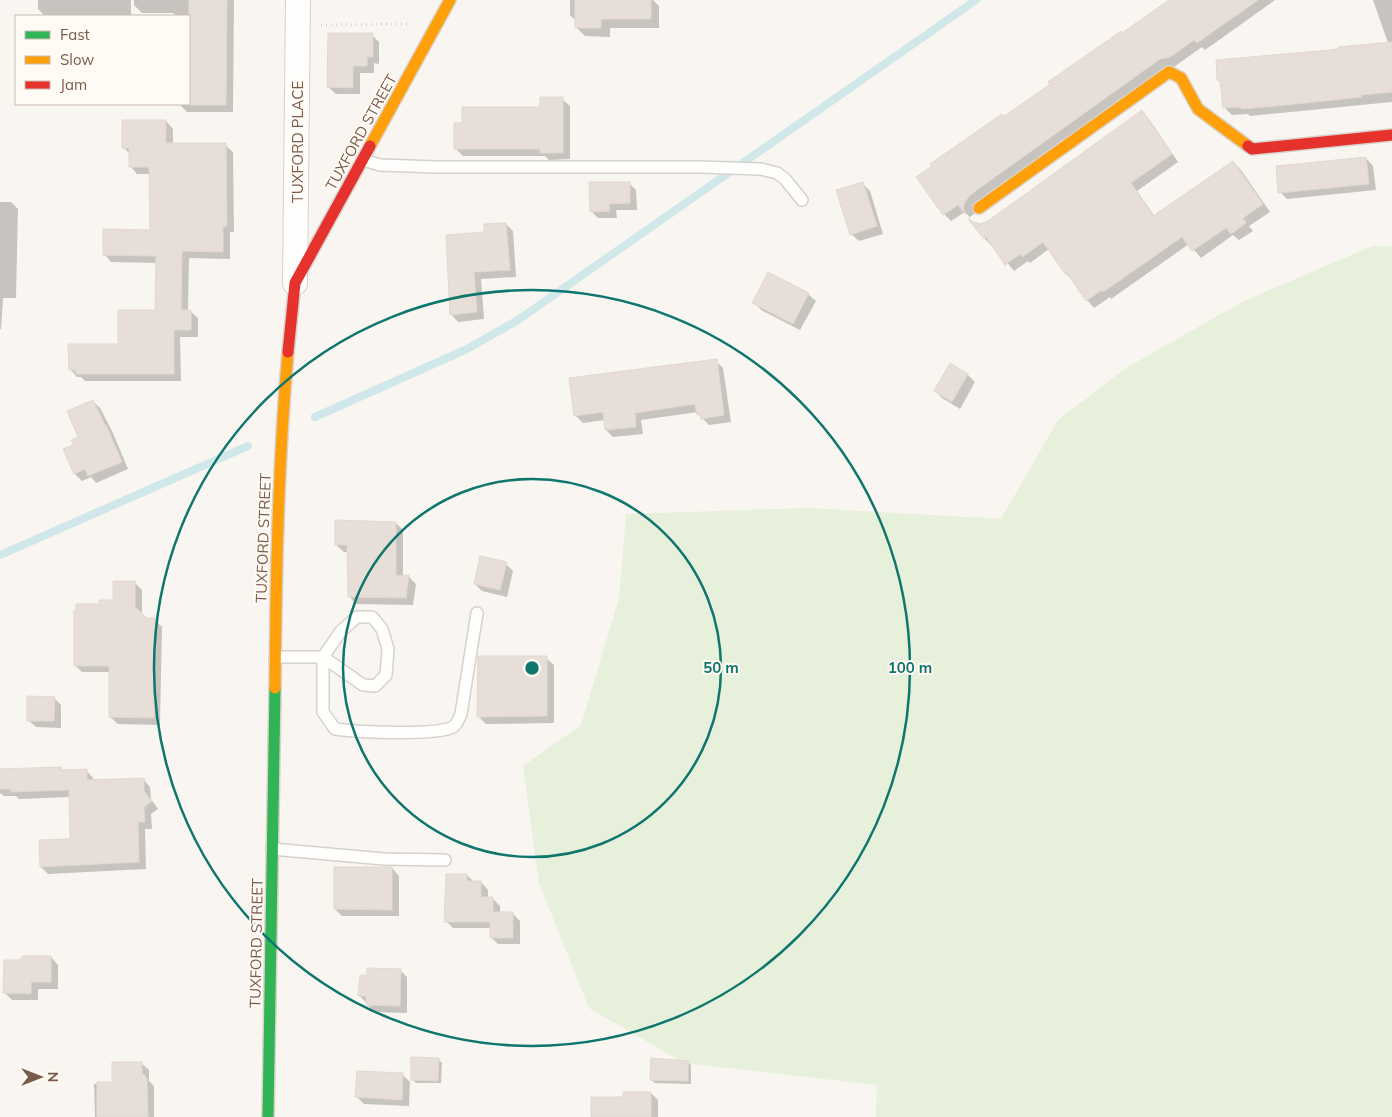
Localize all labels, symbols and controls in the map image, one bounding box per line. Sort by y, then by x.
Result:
legend [15,15,190,105]
text: Fast [60,25,90,44]
text: Slow [60,50,94,69]
street label: TUXFORD STREET [321,71,401,193]
text: Jam [60,75,87,94]
street label: TUXFORD PLACE [288,81,307,203]
street label: TUXFORD STREET [251,473,275,603]
text: 50 m [703,658,739,677]
text: 100 m [888,658,932,677]
centre of rings [523,659,541,677]
street label: TUXFORD STREET [245,878,267,1008]
north arrow [15,1052,65,1102]
text: N [44,1072,62,1082]

